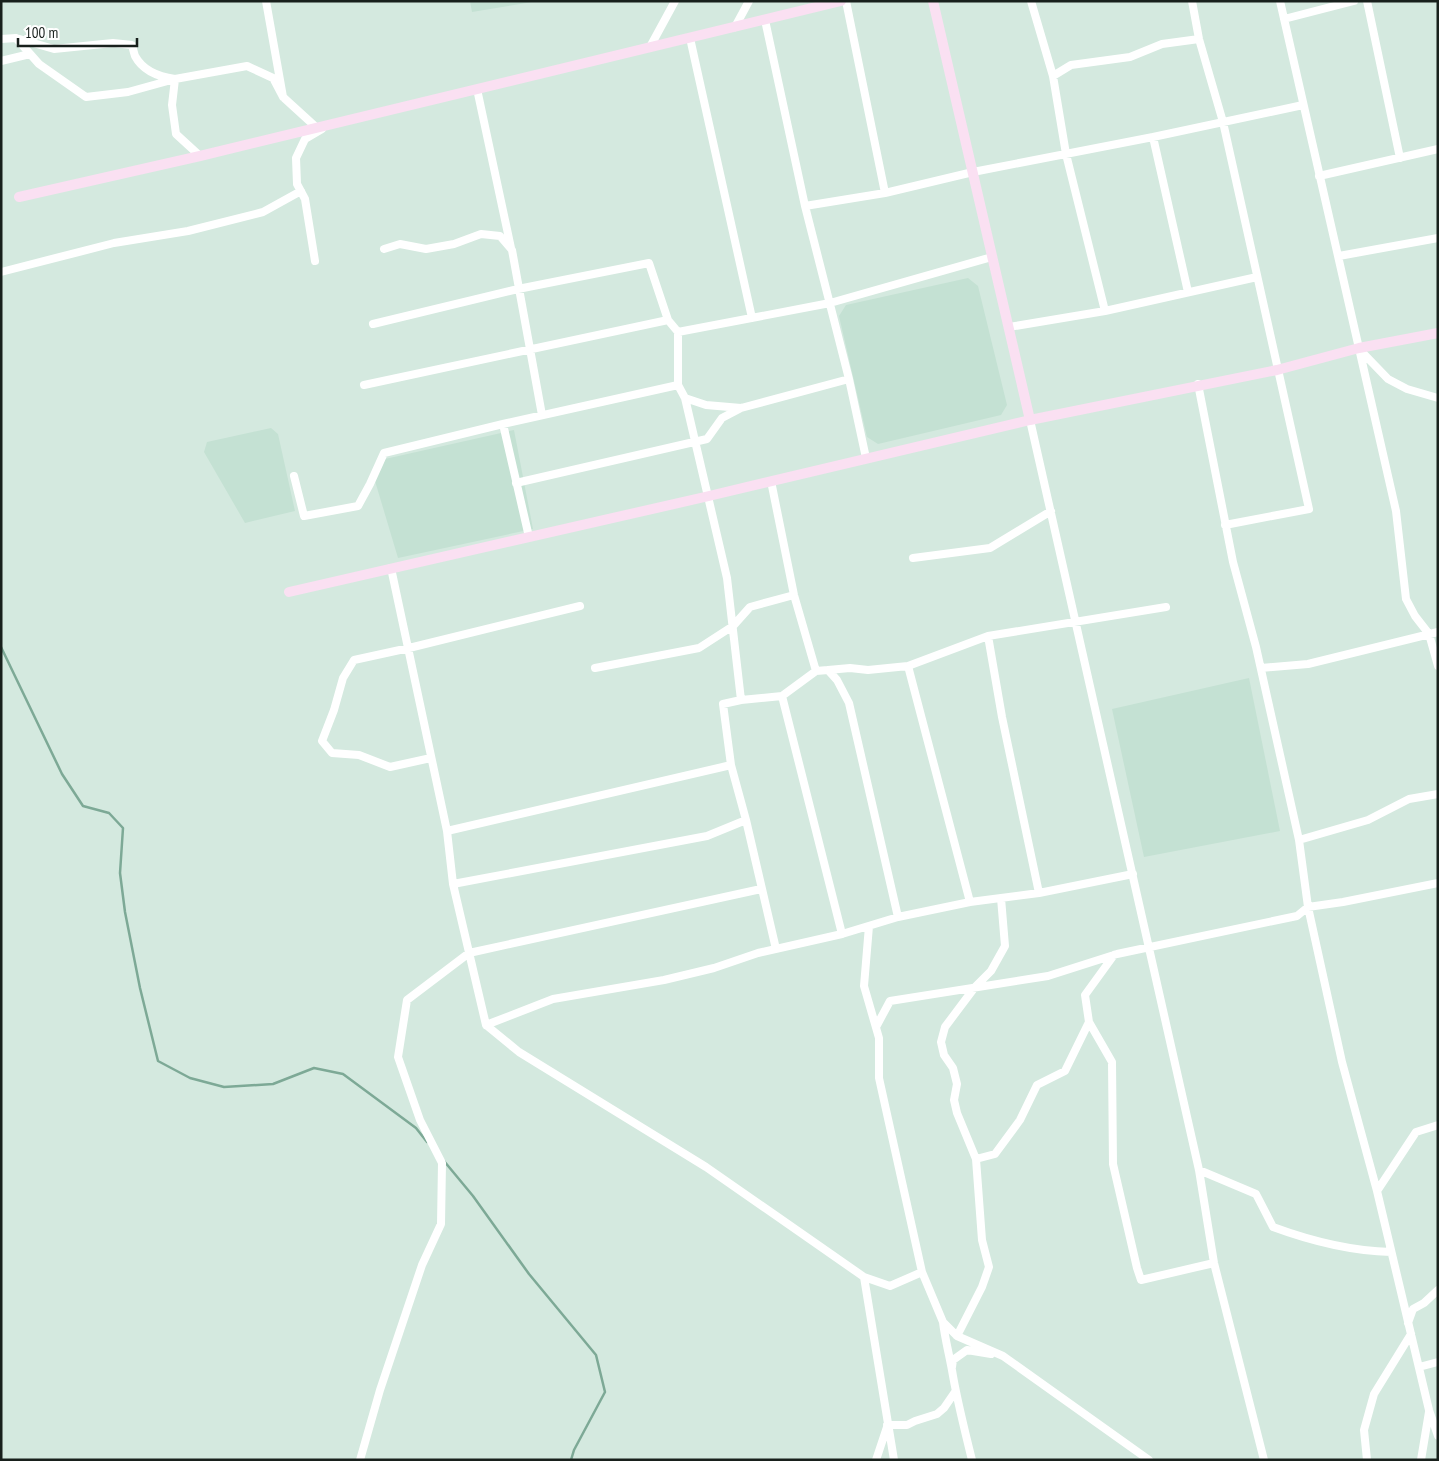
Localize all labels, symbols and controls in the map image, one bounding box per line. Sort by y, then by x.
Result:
scale bar [18,15,136,47]
text: 100 m [25,23,58,42]

